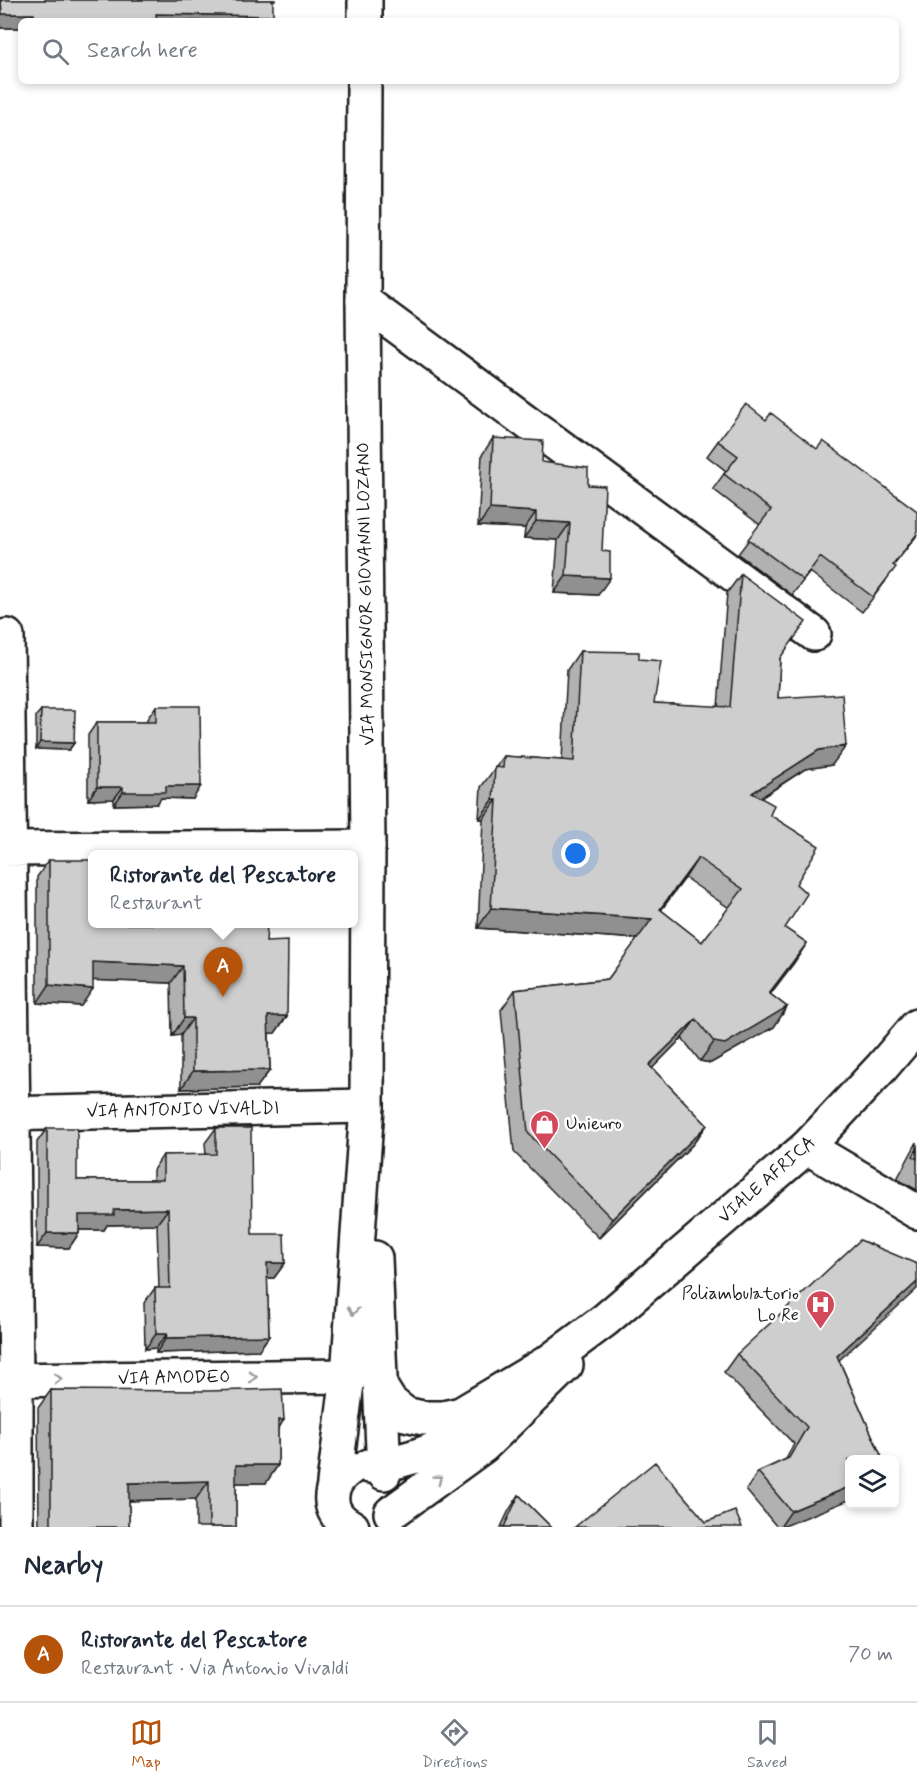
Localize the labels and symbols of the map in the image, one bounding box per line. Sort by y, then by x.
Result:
street label: VIA MONSIGNOR GIOVANNI LOZANO [351,442,381,746]
your location [561,839,590,868]
pin: A [204,948,242,997]
street label: VIA ANTONIO VIVALDI [86,1096,280,1124]
shop icon: Unieuro [529,1108,561,1150]
place label: Unieuro [566,1112,622,1136]
street label: VIALE AFRICA [713,1131,821,1229]
place label: Poliambulatorio Lo Re [682,1282,799,1327]
hospital icon: Poliambulatorio Lo Re [804,1288,836,1330]
one-way arrow [347,1307,360,1316]
street label: VIA AMODEO [118,1365,230,1391]
one-way arrow [249,1371,258,1383]
one-way arrow [54,1373,63,1386]
one-way arrow [432,1475,443,1486]

